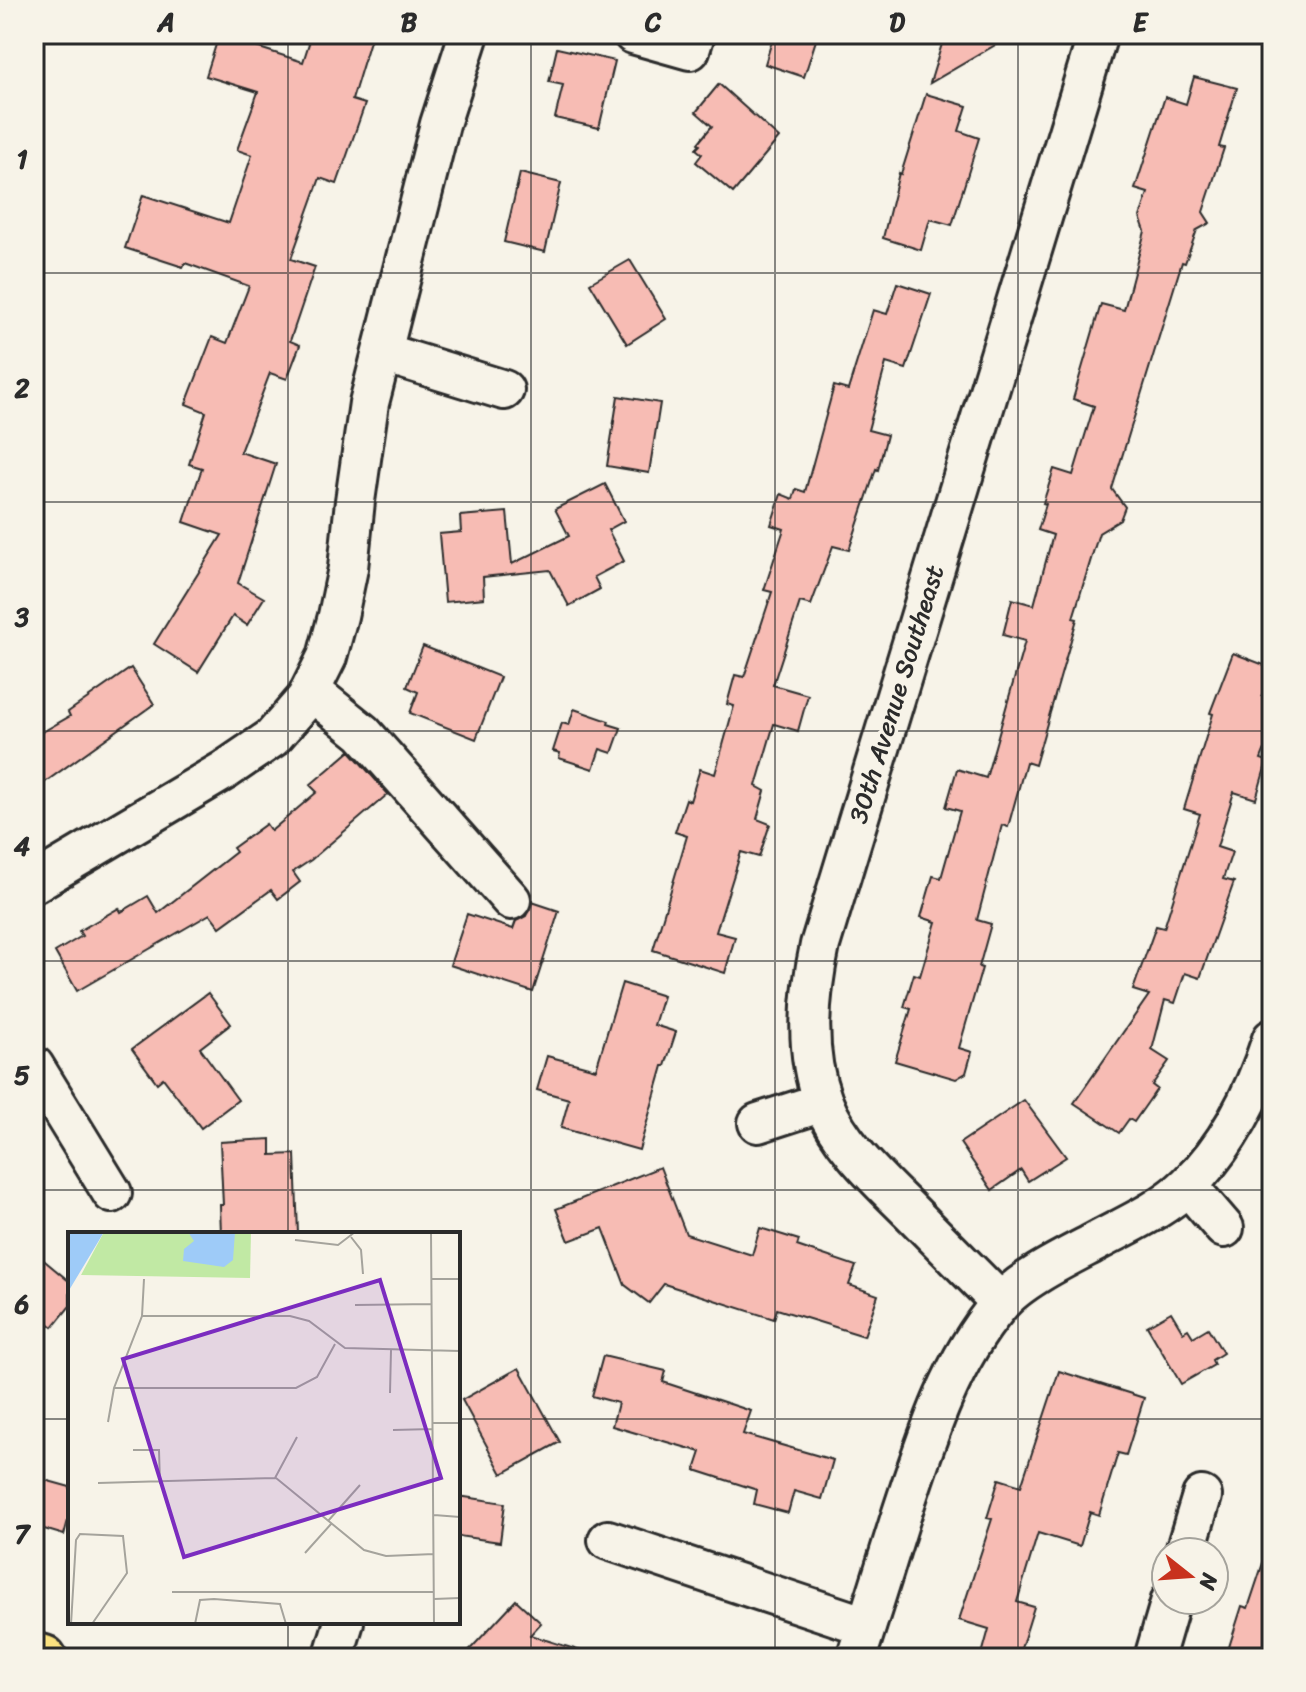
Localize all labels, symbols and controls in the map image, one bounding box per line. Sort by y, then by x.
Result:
text: A [156,0,175,45]
text: B [401,0,418,45]
text: C [644,0,662,45]
text: D [889,0,905,45]
text: E [1133,0,1150,45]
text: 1 [16,136,28,182]
text: 2 [13,365,30,411]
street label: 30th Avenue Southeast [835,559,957,829]
text: 3 [14,594,30,640]
text: 4 [14,823,30,869]
text: 5 [14,1052,30,1098]
inset map [68,1232,460,1624]
text: 6 [14,1281,30,1327]
text: 7 [15,1511,32,1557]
north arrow [1150,1536,1230,1616]
text: N [1188,1568,1230,1595]

